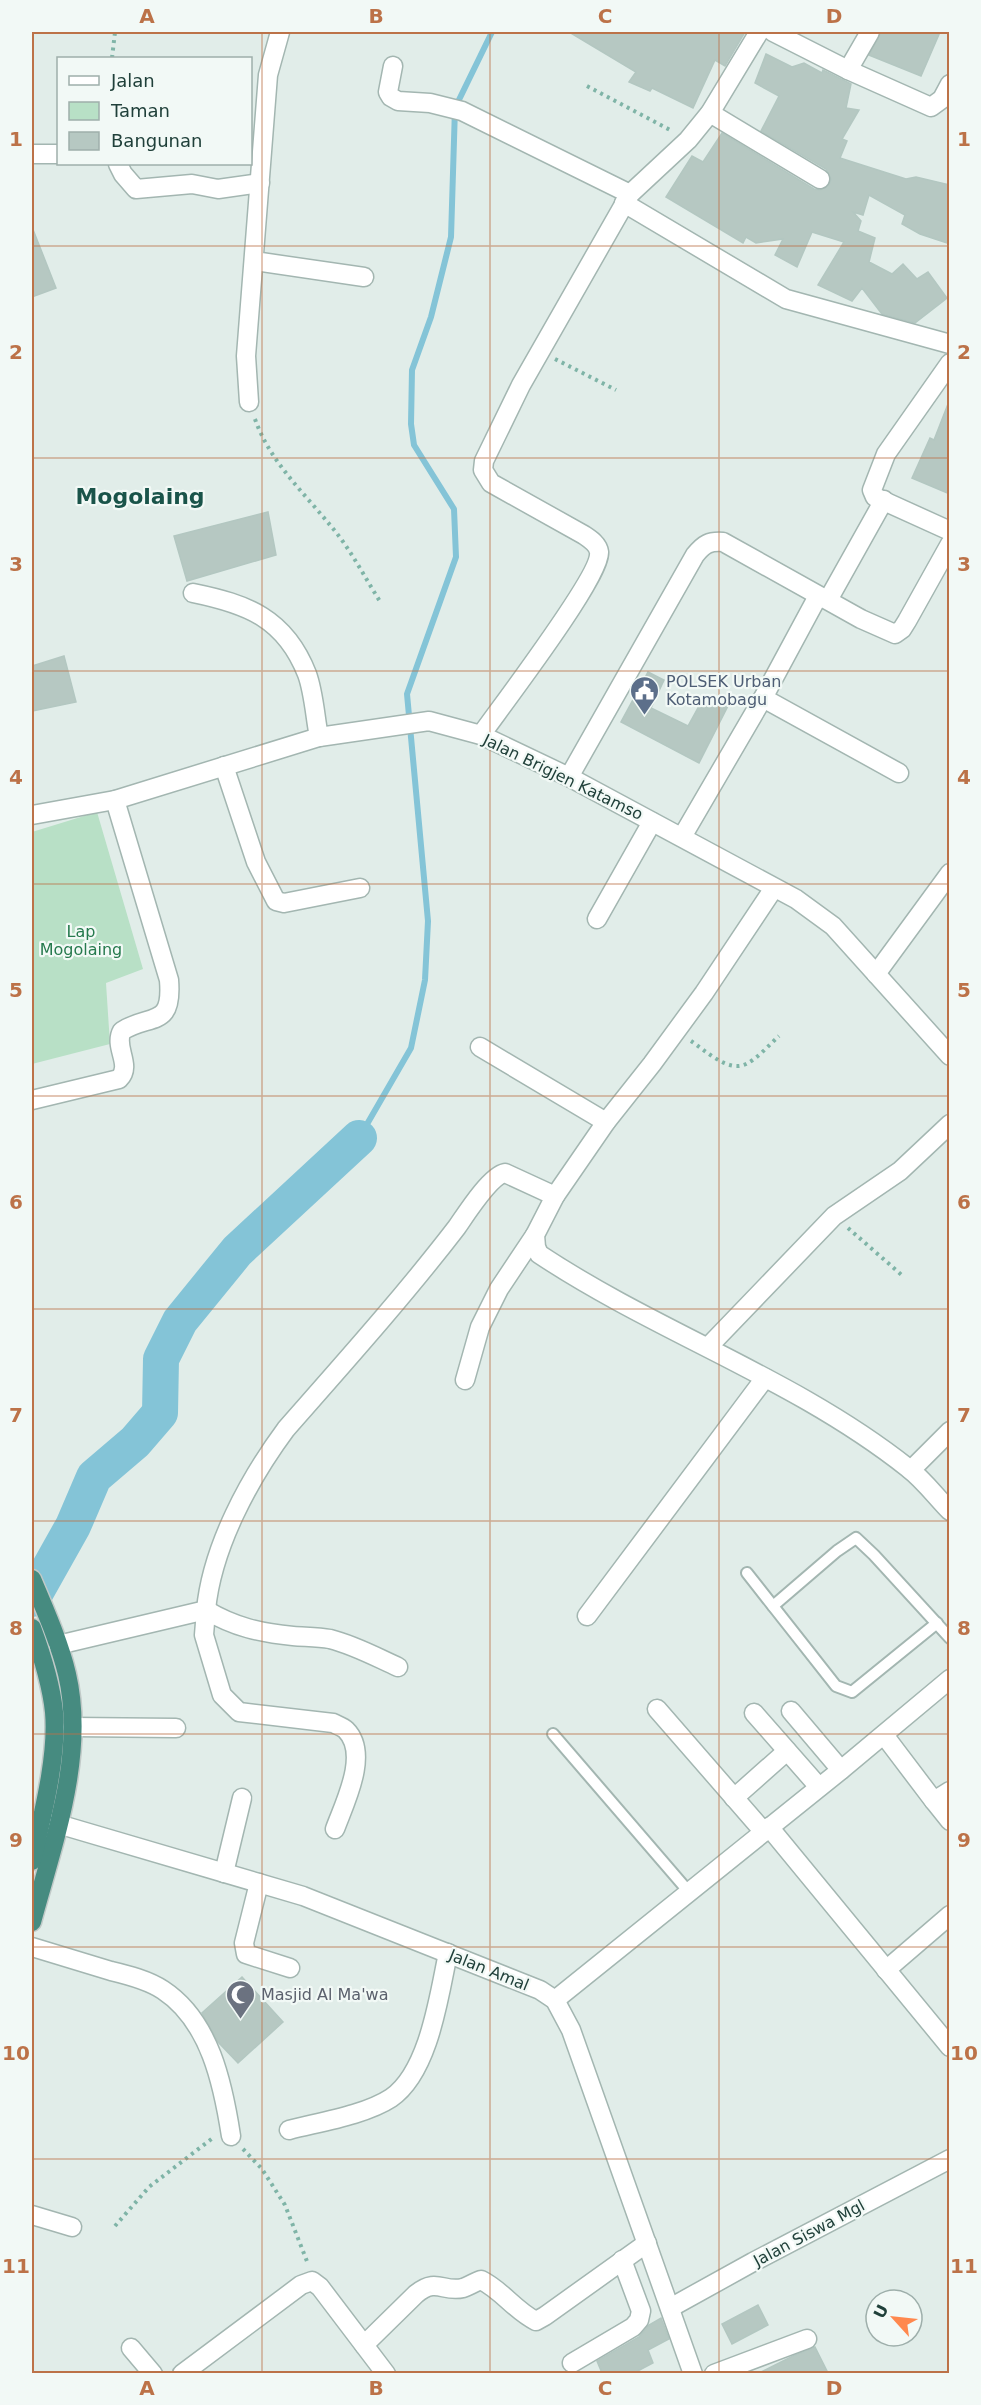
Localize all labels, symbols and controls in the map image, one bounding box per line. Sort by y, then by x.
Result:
text: A [139,4,155,28]
text: B [368,4,384,28]
text: C [598,4,612,28]
text: D [826,4,842,28]
legend [57,57,252,165]
text: Jalan [110,70,155,91]
text: Taman [110,100,170,121]
text: 1 [9,127,23,151]
text: 1 [957,127,971,151]
text: Bangunan [111,130,202,151]
text: 2 [9,340,23,364]
text: 2 [957,340,971,364]
district label: Mogolaing [75,484,205,509]
text: 3 [9,552,23,576]
text: 3 [957,552,971,576]
place label: POLSEK Urban Kotamobagu [666,672,781,709]
public building icon: POLSEK Urban Kotamobagu [629,674,661,716]
street label: Jalan Brigjen Katamso [479,730,646,824]
text: 4 [9,765,23,789]
text: 4 [957,765,971,789]
park label: Lap Mogolaing [40,922,122,959]
text: 5 [9,978,23,1002]
text: 5 [957,978,971,1002]
text: 6 [9,1190,23,1214]
text: 6 [957,1190,971,1214]
text: 7 [9,1403,23,1427]
text: 7 [957,1403,971,1427]
text: 8 [9,1616,23,1640]
text: 8 [957,1616,971,1640]
text: 9 [9,1828,23,1852]
text: 9 [957,1828,971,1852]
street label: Jalan Amal [445,1945,532,1995]
mosque icon: Masjid Al Ma'wa [224,1978,256,2020]
place label: Masjid Al Ma'wa [261,1985,388,2004]
text: 10 [2,2041,30,2065]
text: 10 [950,2041,978,2065]
street label: Jalan Siswa Mgl [749,2196,868,2271]
text: 11 [2,2254,30,2278]
text: 11 [950,2254,978,2278]
north arrow [864,2288,924,2348]
text: U [870,2301,892,2322]
text: A [139,2376,155,2400]
text: B [368,2376,384,2400]
text: C [598,2376,612,2400]
text: D [826,2376,842,2400]

